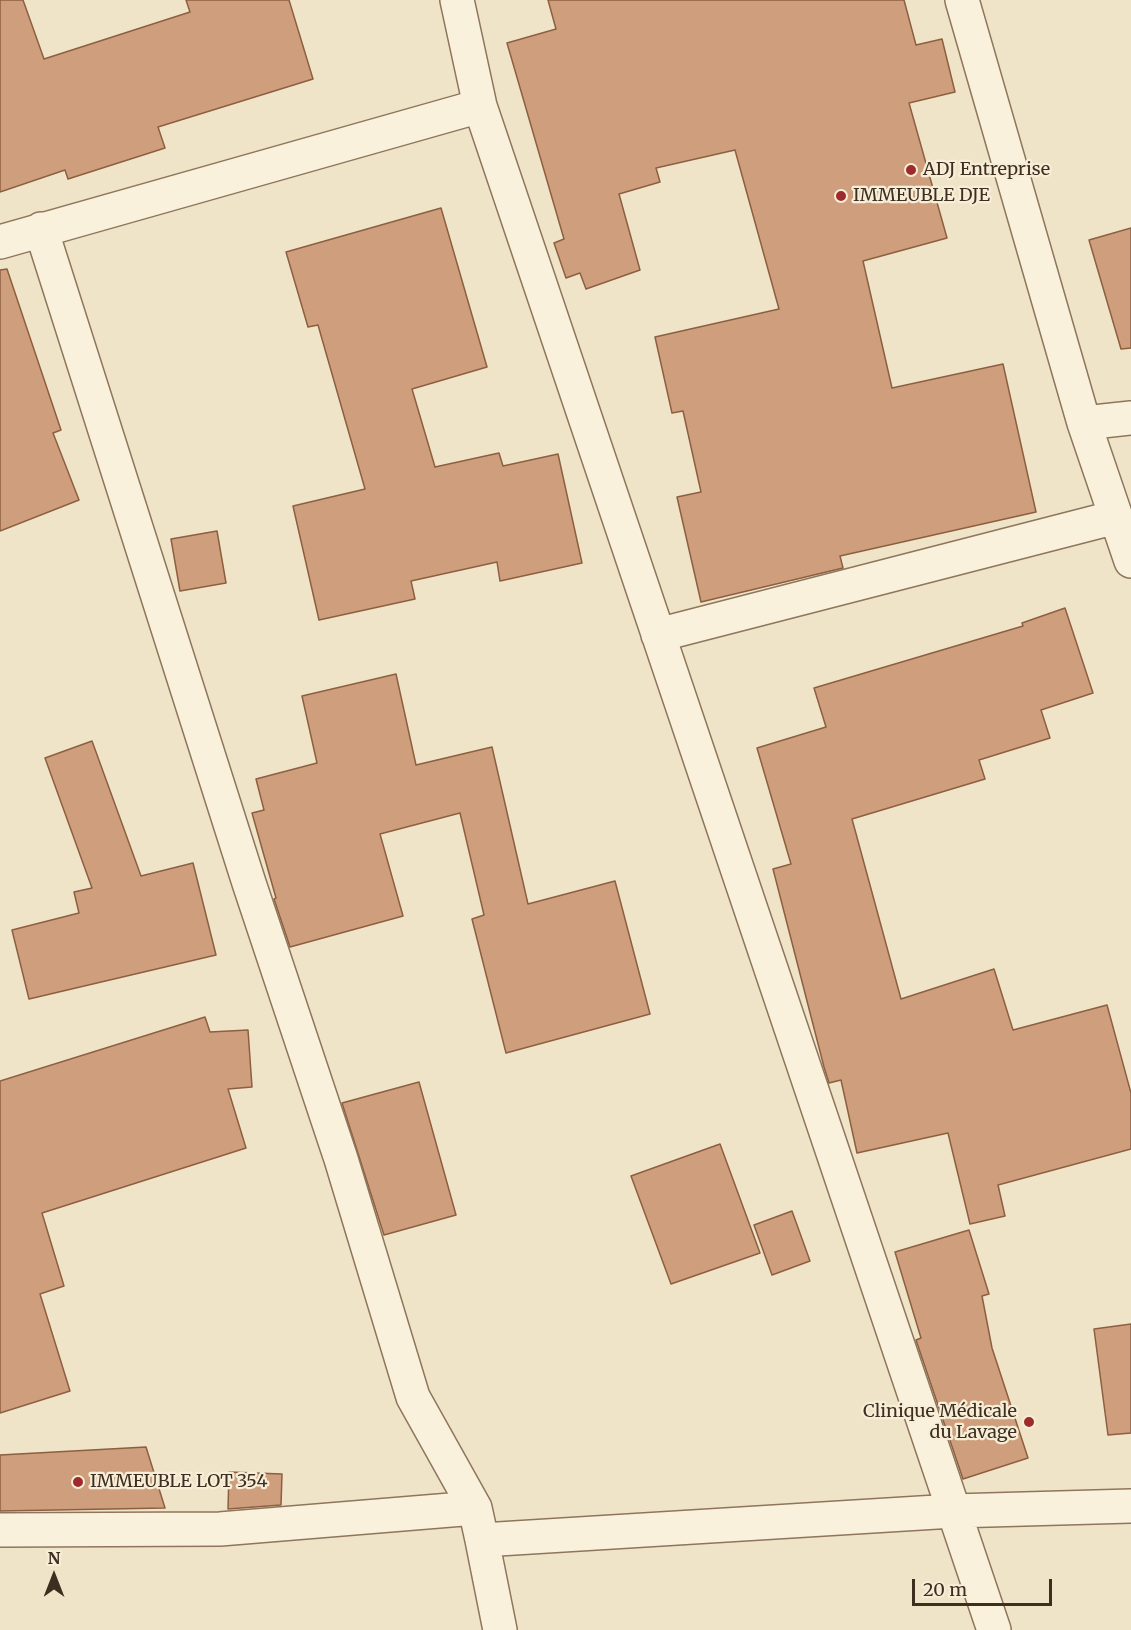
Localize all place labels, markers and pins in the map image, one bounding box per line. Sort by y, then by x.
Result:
place label: ADJ Entreprise [923,159,1050,181]
marker: ADJ Entreprise [904,163,918,177]
place label: IMMEUBLE DJE [853,185,990,207]
marker: IMMEUBLE DJE [834,189,848,203]
place label: Clinique Médicale du Lavage [863,1401,1017,1444]
marker: Clinique Médicale du Lavage [1022,1415,1036,1429]
place label: IMMEUBLE LOT 354 [90,1471,268,1493]
marker: IMMEUBLE LOT 354 [71,1475,85,1489]

